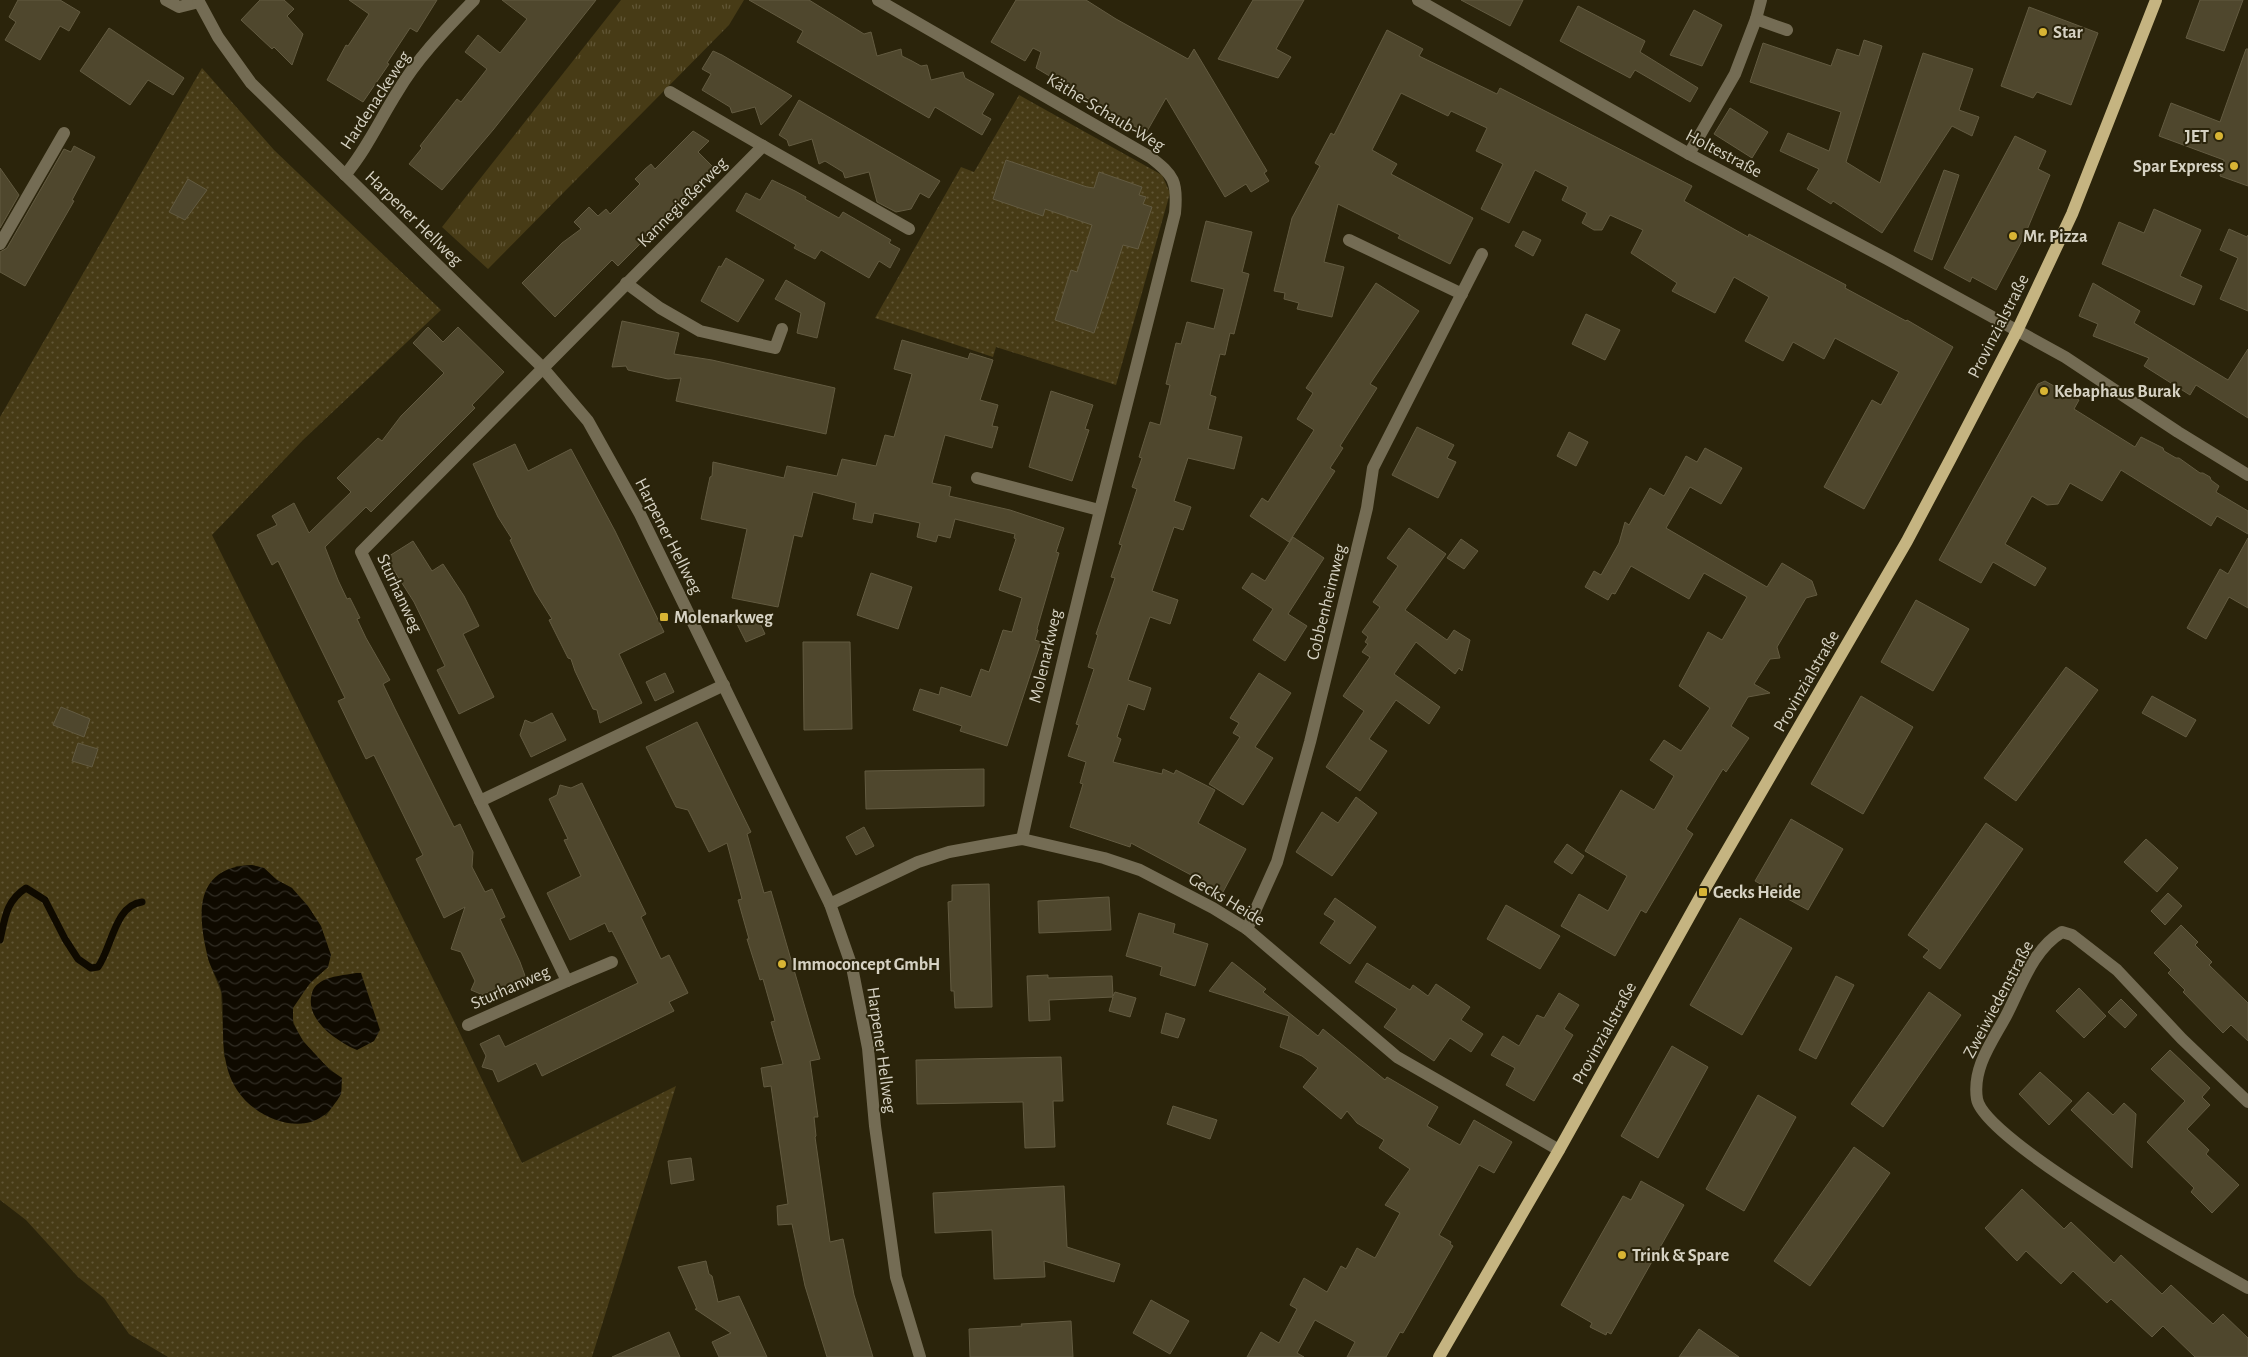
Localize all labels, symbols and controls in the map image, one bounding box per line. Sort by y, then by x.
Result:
place label: Star [2053,24,2084,42]
marker: Star [2037,26,2049,38]
street label: Hardenackeweg [338,48,414,153]
street label: Käthe-Schaub-Weg [1043,71,1168,155]
street label: Holtestraße [1682,126,1765,181]
place label: JET [2185,128,2209,146]
marker: JET [2213,130,2225,142]
street label: Kannegießerweg [634,154,731,251]
place label: Spar Express [2133,158,2224,176]
marker: Spar Express [2228,160,2240,172]
street label: Harpener Hellweg [361,168,466,270]
place label: Mr. Pizza [2023,228,2088,246]
marker: Mr. Pizza [2007,230,2019,242]
street label: Provinzialstraße [1965,272,2033,381]
place label: Kebaphaus Burak [2054,383,2181,401]
marker: Kebaphaus Burak [2038,385,2050,397]
street label: Harpener Hellweg [631,476,705,598]
street label: Cobbenheimweg [1304,542,1350,662]
street label: Sturhanweg [373,551,425,636]
street label: Molenarkweg [1026,607,1066,705]
place label: Molenarkweg [674,609,774,627]
marker: Molenarkweg [658,611,670,623]
street label: Provinzialstraße [1771,628,1843,735]
street label: Gecks Heide [1185,870,1268,930]
place label: Gecks Heide [1713,884,1801,902]
marker: Gecks Heide [1697,886,1709,898]
street label: Zweiwiedenstraße [1960,938,2037,1061]
place label: Immoconcept GmbH [792,956,940,974]
marker: Immoconcept GmbH [776,958,788,970]
street label: Sturhanweg [468,962,553,1013]
street label: Provinzialstraße [1569,979,1640,1088]
street label: Harpener Hellweg [863,986,899,1115]
place label: Trink & Spare [1632,1247,1729,1265]
marker: Trink & Spare [1616,1249,1628,1261]

